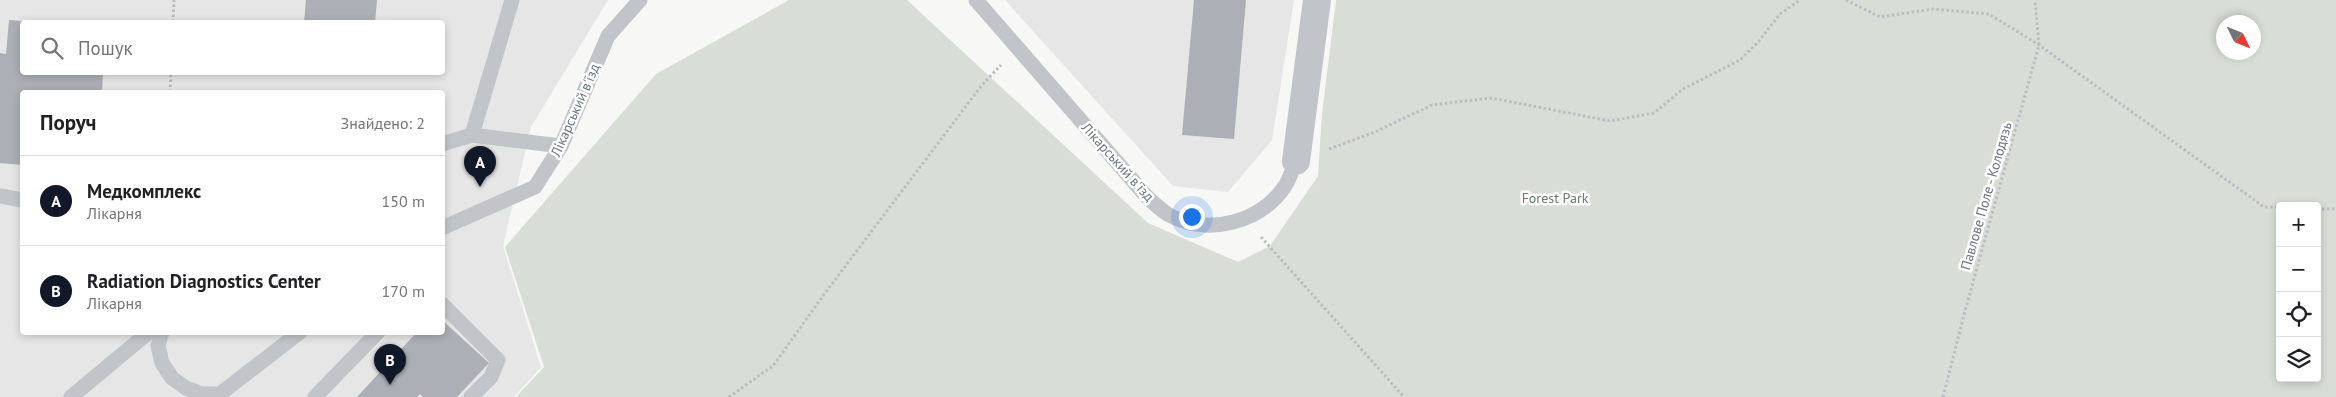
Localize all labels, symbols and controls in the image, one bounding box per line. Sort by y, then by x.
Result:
north arrow [2216,15,2261,60]
search box [20,20,445,75]
icon: search [38,34,66,62]
text: Пошук [78,36,133,60]
street label: Лікарський в'їзд [546,60,604,160]
text: Поруч [40,109,96,136]
text: Знайдено: 2 [341,113,425,133]
street label: Лікарський в'їзд [1077,118,1158,205]
street label: Павлове Поле - Колодязь [1956,119,2016,272]
pin: A [464,146,496,187]
text: Медкомплекс [87,179,201,203]
park label: Forest Park [1522,189,1589,207]
text: A [51,191,61,211]
text: 150 m [382,191,425,211]
map controls [2276,202,2321,382]
button: + [2276,202,2321,247]
text: Лікарня [87,203,142,223]
your location [1179,204,1205,230]
button: − [2276,247,2321,292]
text: Radiation Diagnostics Center [87,269,321,293]
text: B [51,281,61,301]
text: 170 m [382,281,425,301]
button: locate [2276,292,2321,337]
text: Лікарня [87,293,142,313]
button: layers [2276,337,2321,382]
pin: B [374,344,406,385]

